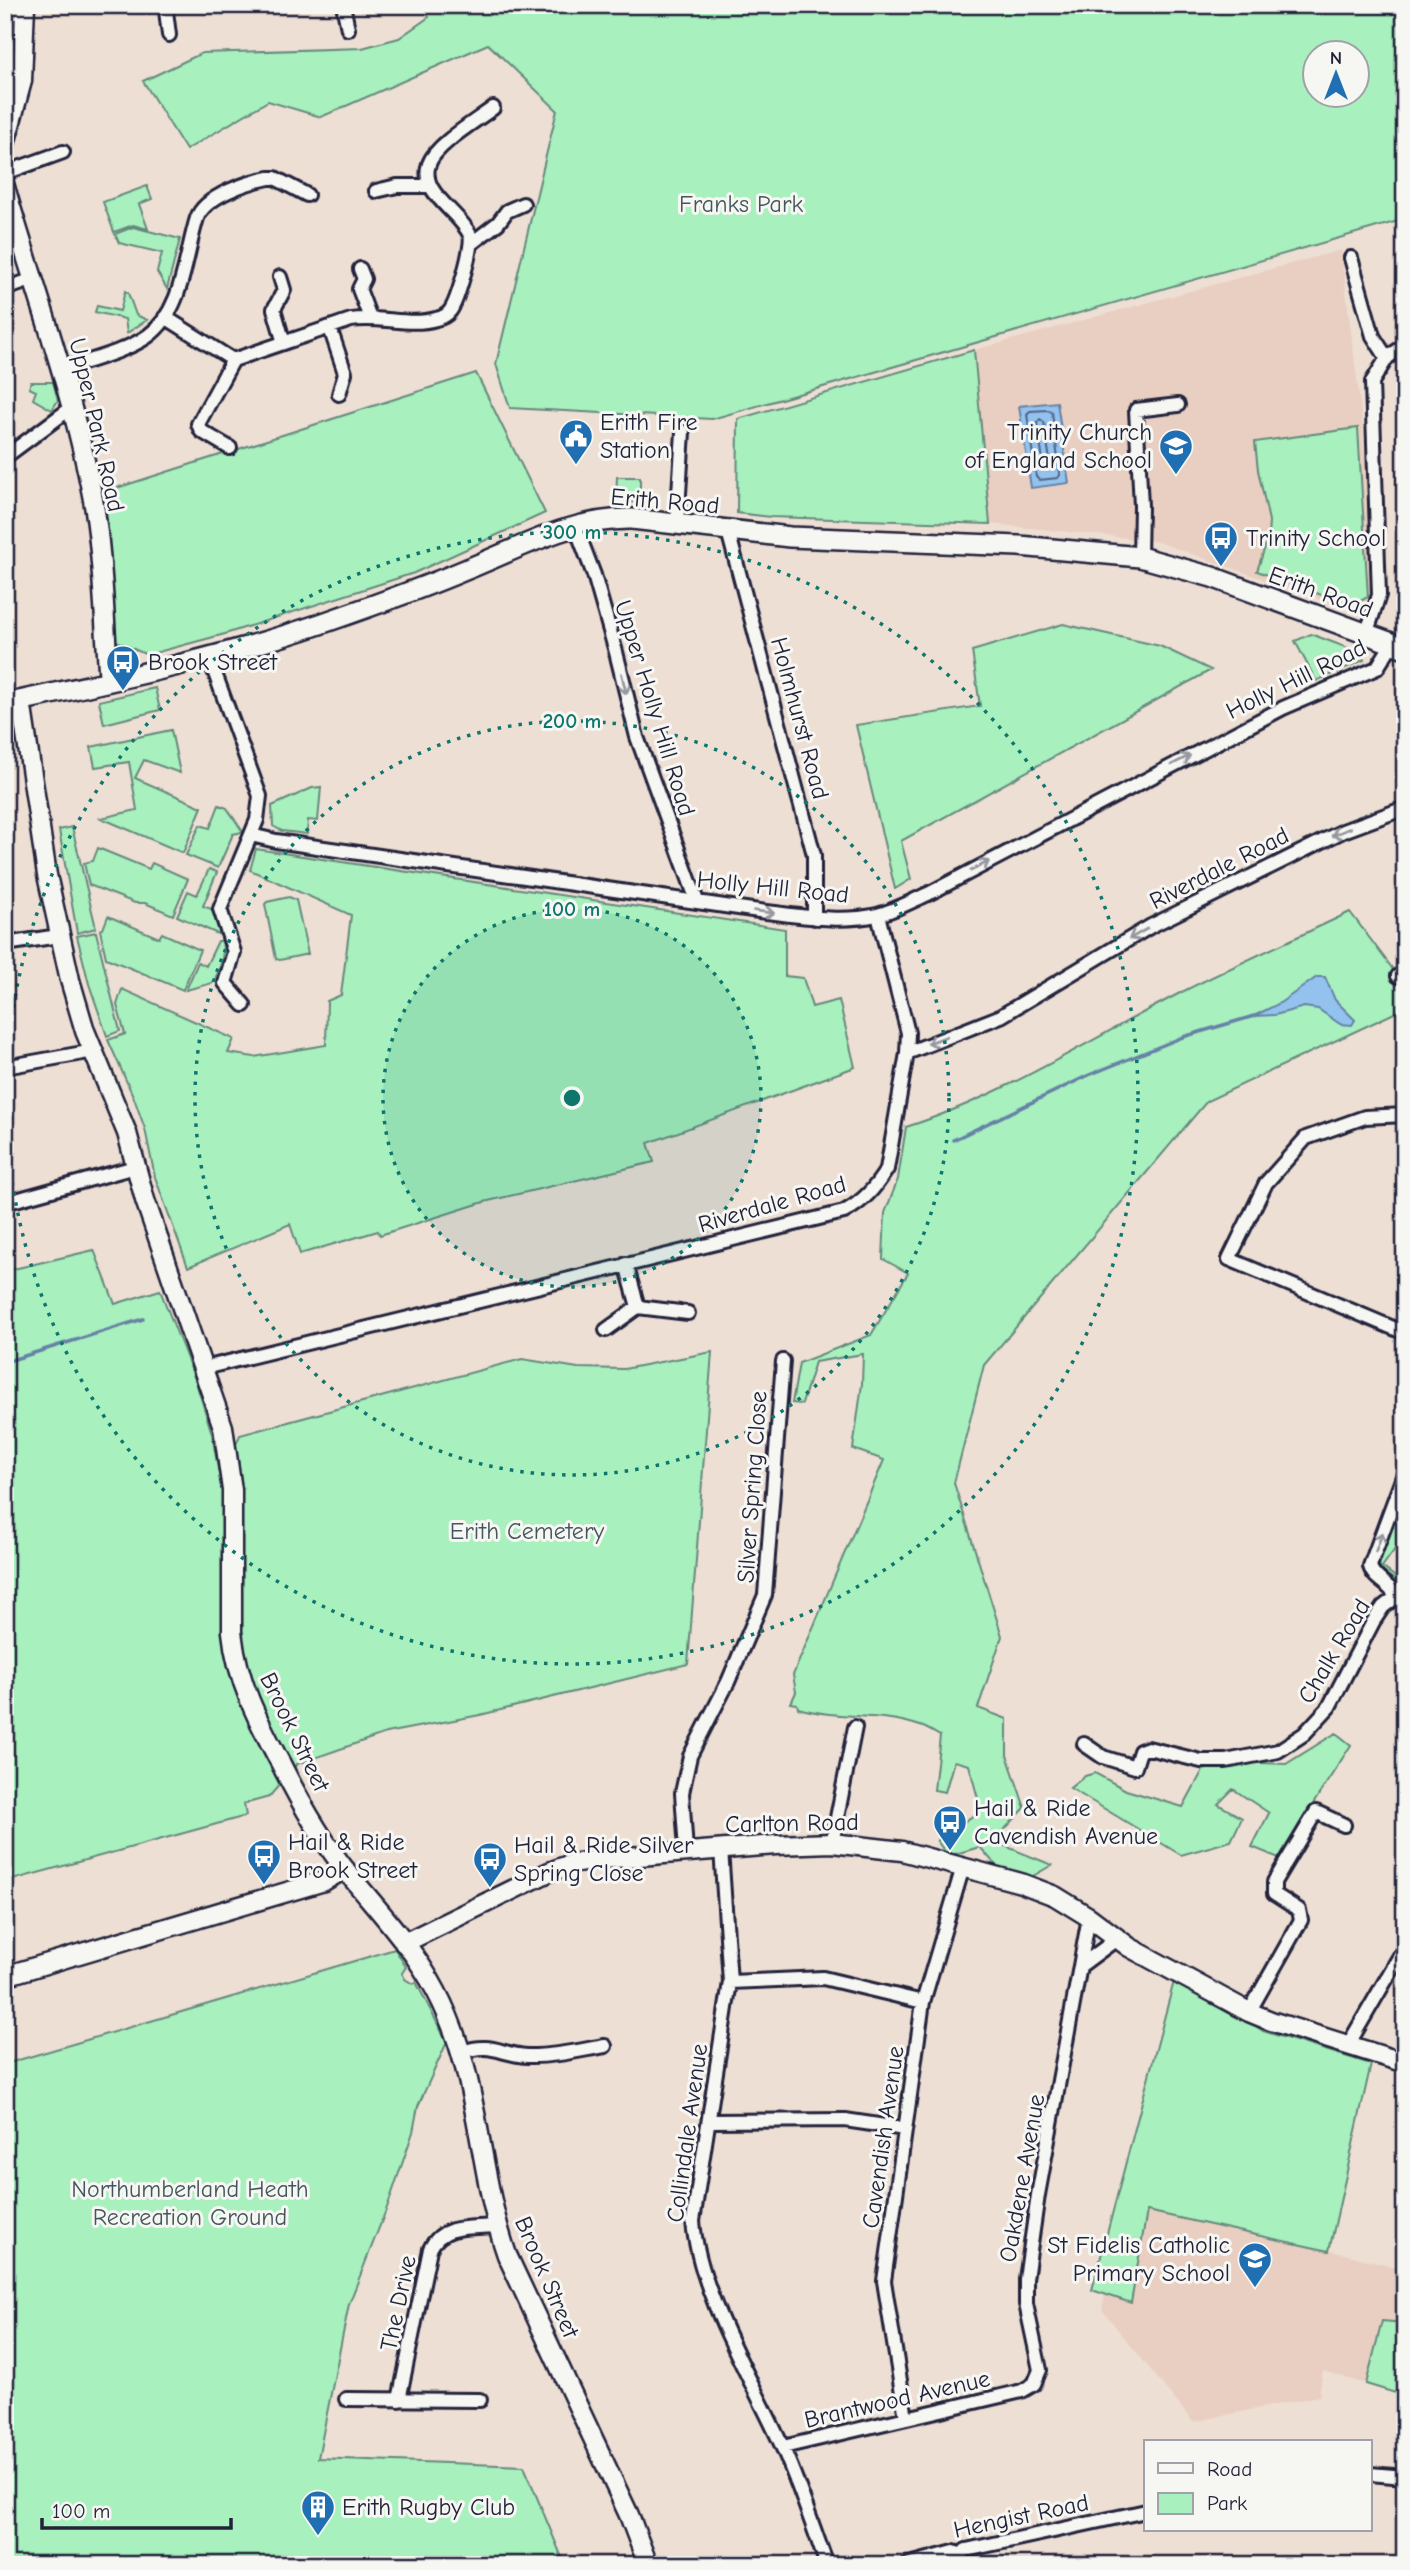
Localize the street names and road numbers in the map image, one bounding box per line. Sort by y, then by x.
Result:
street label: Upper Park Road [63,335,131,515]
street label: Erith Road [609,482,721,520]
street label: Erith Road [1265,560,1377,624]
street label: Upper Holly Hill Road [609,597,701,819]
street label: Holly Hill Road [1221,633,1371,725]
street label: Holmhurst Road [765,634,835,802]
street label: Riverdale Road [1145,821,1293,915]
street label: Holly Hill Road [696,865,850,909]
street label: Riverdale Road [695,1170,849,1238]
street label: Silver Spring Close [731,1390,773,1584]
street label: Chalk Road [1292,1594,1376,1708]
street label: Brook Street [254,1668,336,1797]
street label: Carlton Road [725,1808,859,1838]
street label: Collindale Avenue [661,2042,713,2224]
street label: Cavendish Avenue [856,2044,910,2230]
street label: Oakdene Avenue [993,2092,1051,2264]
street label: Brook Street [509,2212,586,2343]
street label: The Drive [374,2253,422,2353]
street label: Brantwood Avenue [801,2364,993,2434]
street label: Hengist Road [951,2488,1091,2544]

